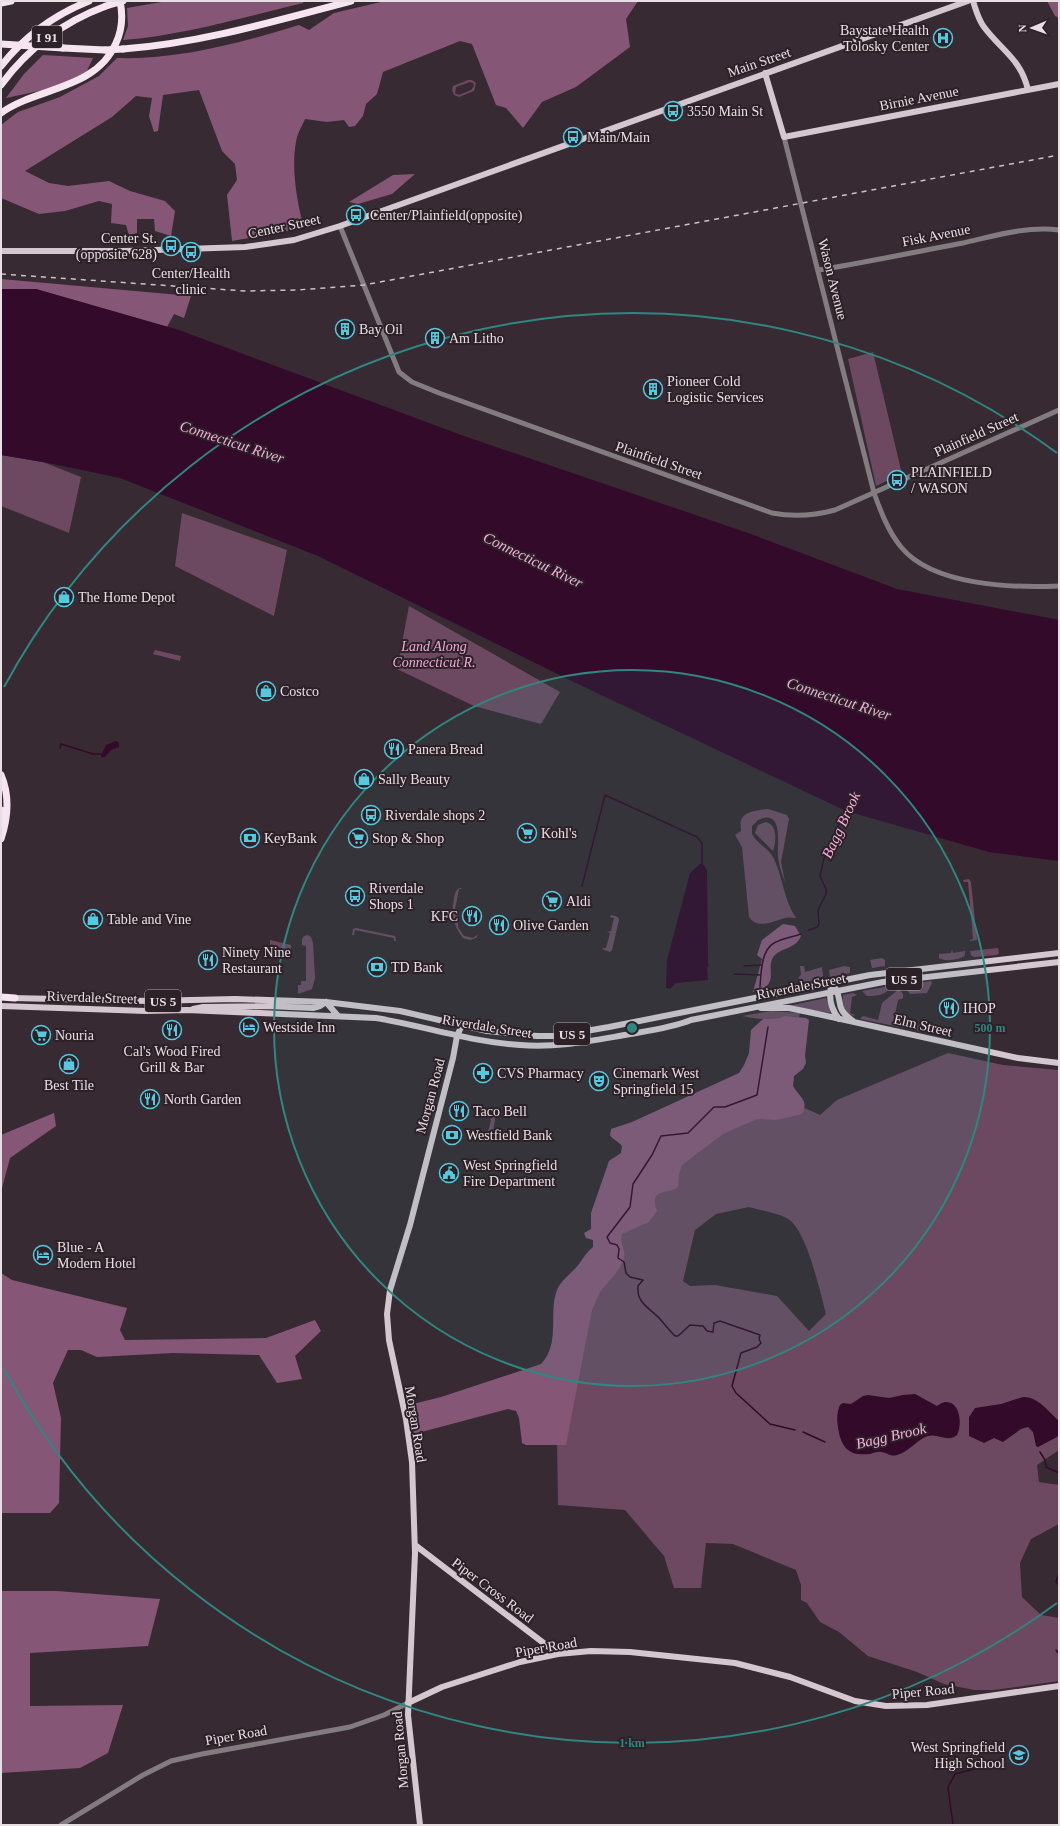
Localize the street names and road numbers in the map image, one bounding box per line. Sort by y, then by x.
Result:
road number: I 91 [32,26,62,48]
street label: Main Street [726,45,793,80]
street label: Birnie Avenue [878,83,960,114]
street label: Center Street [247,211,322,241]
street label: Fisk Avenue [901,222,972,249]
street label: Wason Avenue [815,237,850,321]
street label: Plainfield Street [932,409,1021,460]
street label: Plainfield Street [614,439,704,482]
road number: US 5 [886,968,922,990]
street label: Riverdale Street [755,970,847,1002]
street label: Riverdale Street [46,988,138,1007]
road number: US 5 [145,990,181,1012]
street label: Elm Street [892,1011,954,1040]
street label: Riverdale Street [441,1012,533,1041]
road number: US 5 [554,1023,590,1045]
street label: Morgan Road [413,1057,448,1135]
street label: Morgan Road [402,1385,429,1463]
street label: Piper Cross Road [449,1555,536,1626]
street label: Piper Road [514,1635,578,1660]
street label: Piper Road [891,1681,955,1702]
street label: Morgan Road [390,1711,411,1789]
street label: Piper Road [204,1723,268,1748]

